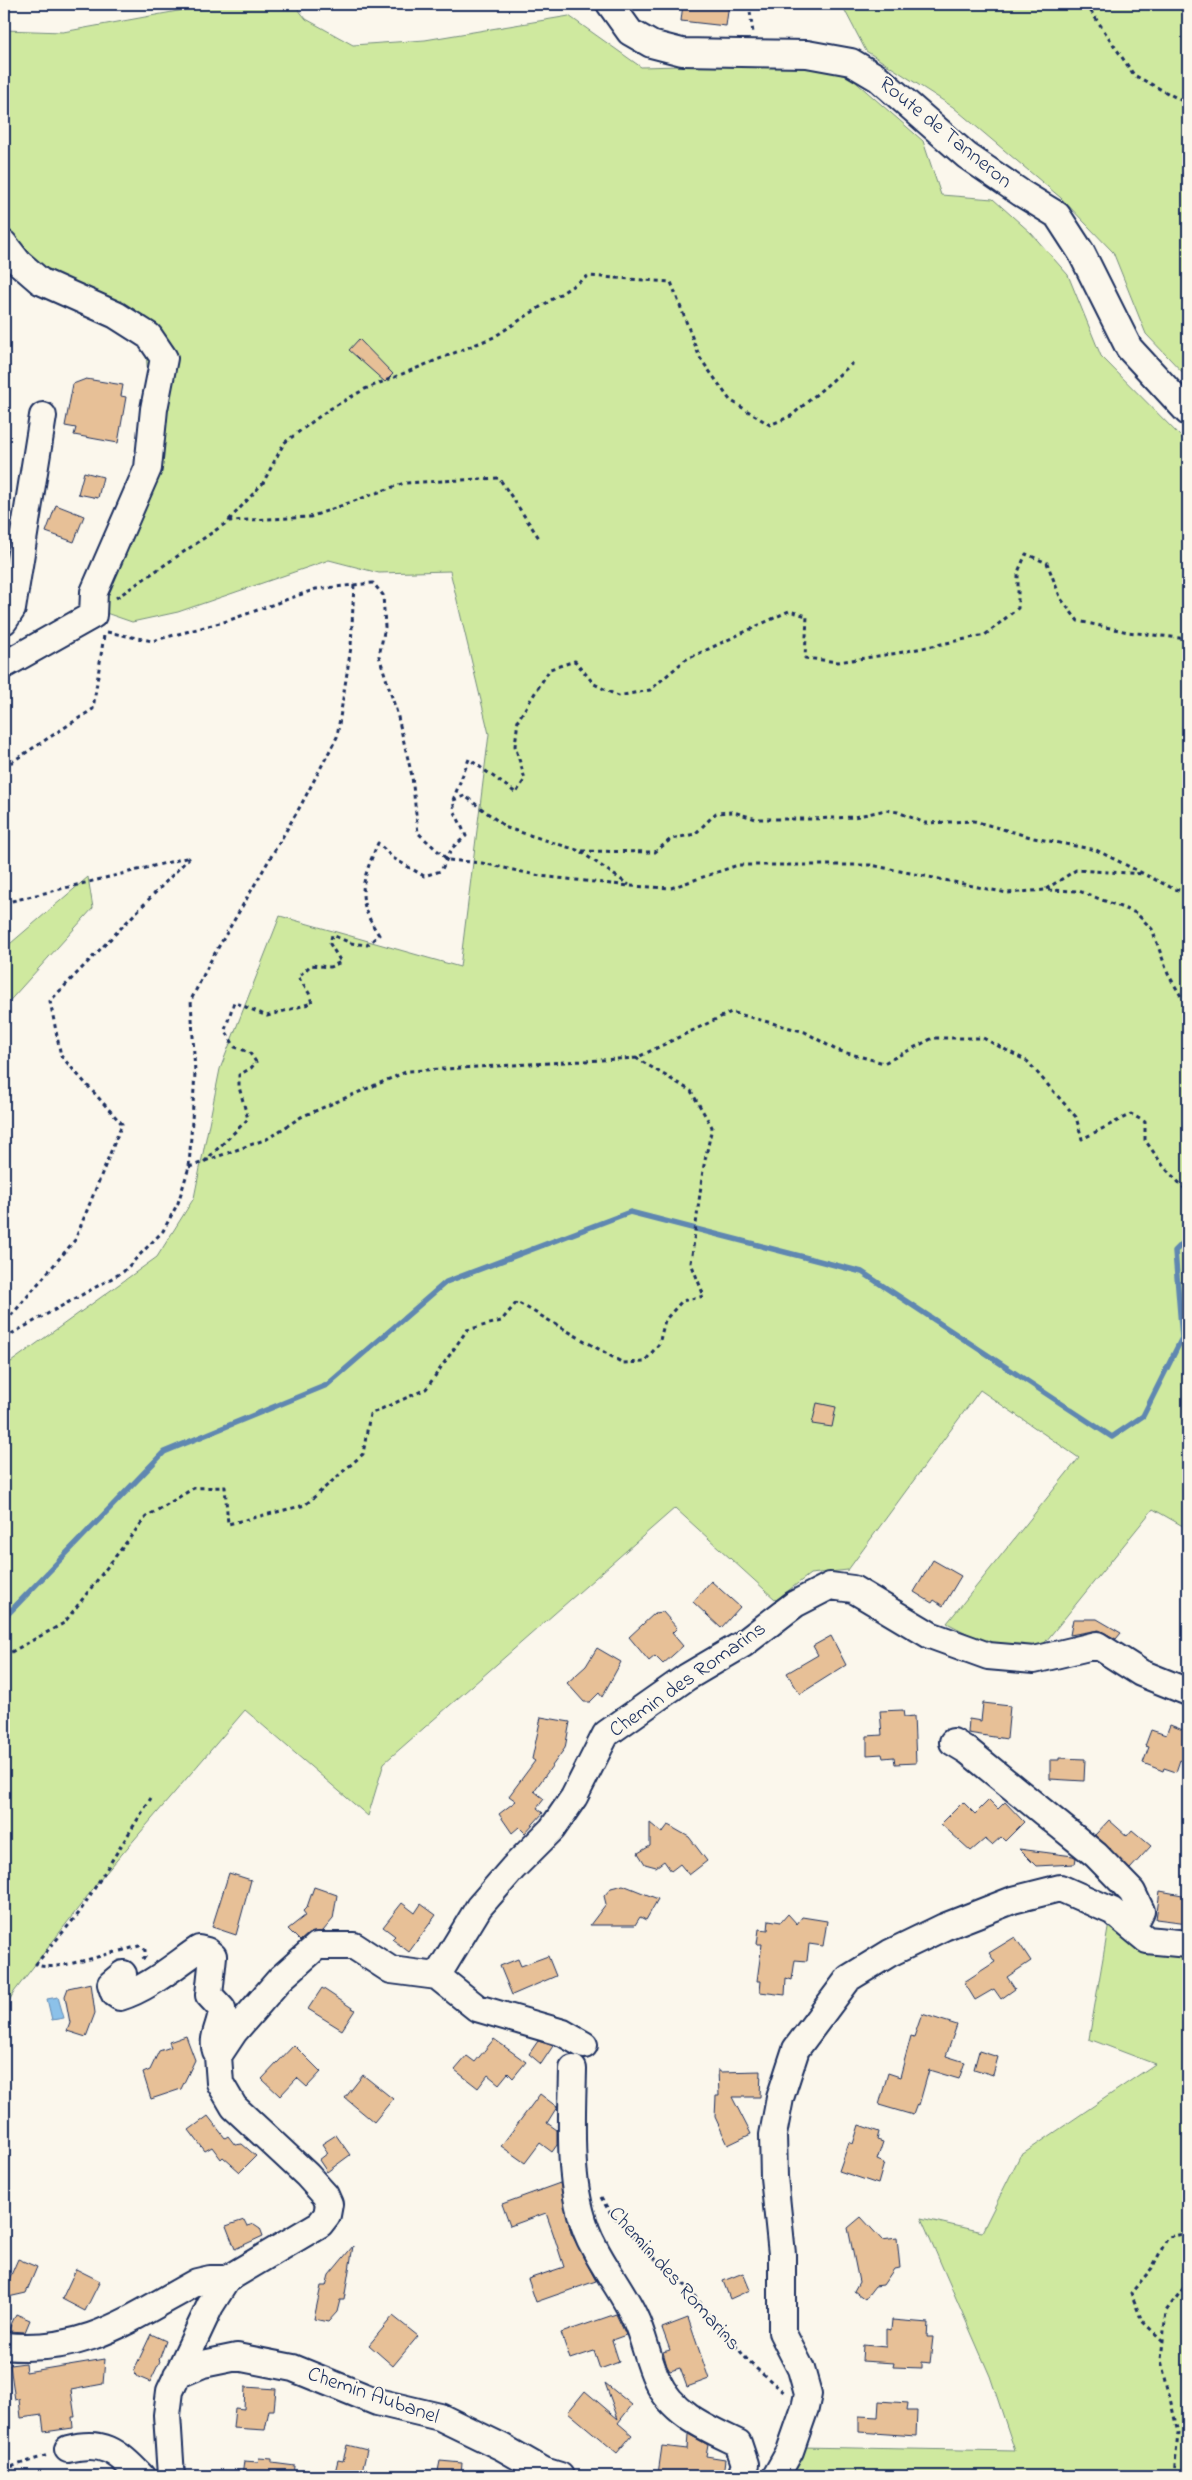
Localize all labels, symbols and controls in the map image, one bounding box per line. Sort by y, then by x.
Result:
street label: Route de Tanneron [872,70,1018,196]
street label: Chemin des Romarins [604,1615,772,1745]
street label: Chemin des Romarins [601,2200,747,2358]
street label: Chemin Aubanel [303,2359,443,2433]

